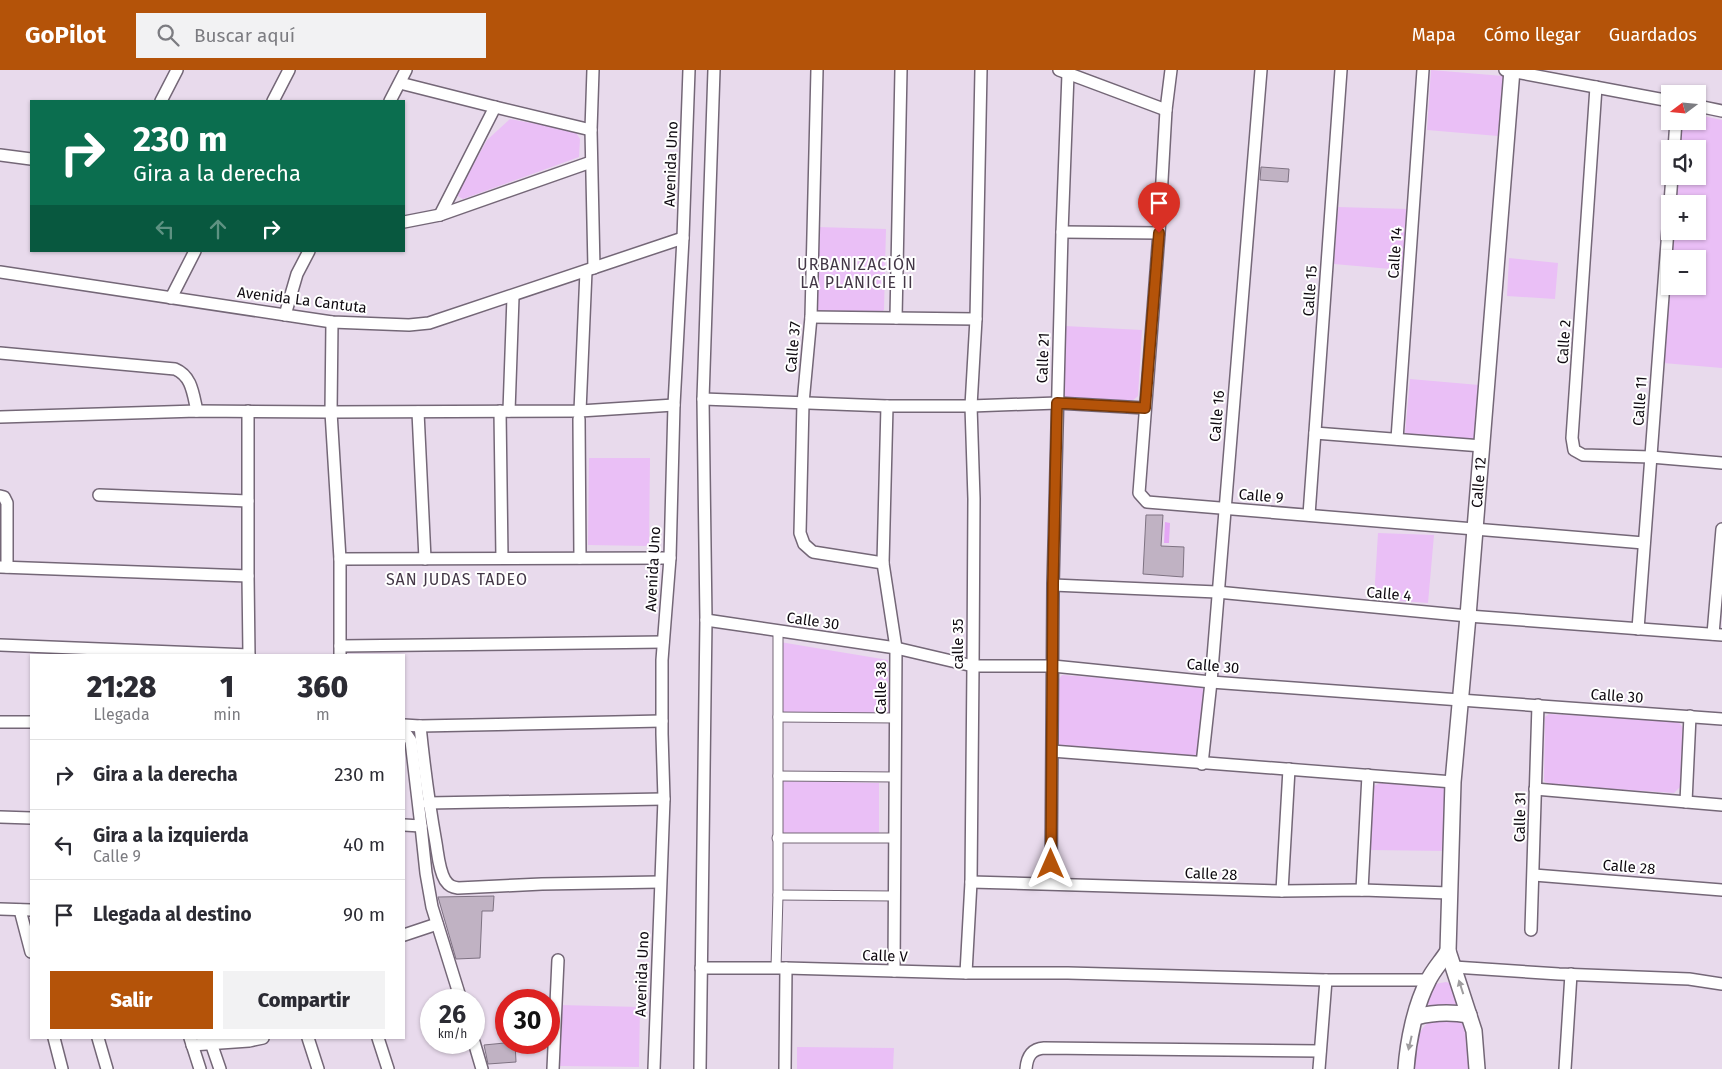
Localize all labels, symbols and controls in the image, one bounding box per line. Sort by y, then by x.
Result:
search box [136,13,486,58]
text: GoPilot [25,21,106,49]
icon: search [154,21,182,49]
text: Buscar aquí [194,24,295,47]
text: Mapa [1412,24,1456,46]
text: Cómo llegar [1484,24,1581,46]
text: Guardados [1609,24,1697,46]
north arrow [1661,85,1706,130]
map controls [1661,85,1706,295]
text: 230 m [133,118,227,160]
icon: right [50,120,115,185]
street label: Avenida Uno [661,121,681,207]
button: sound [1661,140,1706,185]
text: Gira a la derecha [133,160,301,187]
pin [1138,182,1180,233]
icon: arrive [1145,189,1173,217]
button: + [1661,195,1706,240]
icon: left [151,215,179,243]
icon: ahead [204,215,232,243]
icon: right [257,215,285,243]
street label: Calle 14 [1384,227,1406,279]
button: − [1661,250,1706,295]
district label: URBANIZACIÓN LA PLANICIE II [797,254,917,292]
street label: Calle 15 [1299,265,1321,317]
street label: Avenida La Cantuta [236,283,368,317]
street label: Calle 2 [1553,319,1575,365]
street label: Calle 37 [782,320,804,373]
street label: Calle 21 [1033,332,1053,384]
street label: Calle 11 [1629,375,1651,427]
street label: Calle 16 [1206,390,1228,442]
street label: Calle 12 [1468,456,1490,509]
street label: Calle 9 [1238,485,1284,507]
street label: Avenida Uno [642,526,664,612]
district label: SAN JUDAS TADEO [386,570,528,589]
street label: Calle 4 [1366,583,1412,605]
street label: Calle 30 [786,608,840,634]
street label: calle 35 [949,619,967,669]
street label: Calle 30 [1186,655,1240,677]
street label: Calle 38 [872,662,890,714]
text: 21:28 [87,669,157,705]
text: 1 [220,669,234,705]
text: 360 [298,669,348,705]
street label: Calle 30 [1590,685,1644,707]
text: Llegada [94,705,150,724]
text: min [213,705,241,724]
text: m [316,705,330,724]
icon: right [50,761,78,789]
text: Gira a la derecha [93,763,238,786]
text: 230 m [334,763,385,786]
street label: Calle 31 [1511,791,1529,843]
text: Gira a la izquierda [93,824,249,847]
icon: left [50,831,78,859]
text: 40 m [343,833,385,856]
position arrow [1024,837,1076,889]
text: Calle 9 [93,847,141,866]
street label: Calle 28 [1602,856,1656,878]
street label: Calle 28 [1184,864,1238,884]
icon: arrive [50,901,78,929]
text: Llegada al destino [93,903,252,926]
text: 90 m [343,903,385,926]
street label: Avenida Uno [632,931,652,1017]
street label: Calle V [862,946,909,966]
button: Salir [50,971,213,1029]
button: Compartir [223,971,385,1029]
one-way arrow [1456,980,1464,995]
speed limit sign: 30 [495,989,560,1054]
text: 26 [439,1000,466,1030]
text: km/h [438,1027,467,1041]
one-way arrow [1406,1036,1414,1051]

